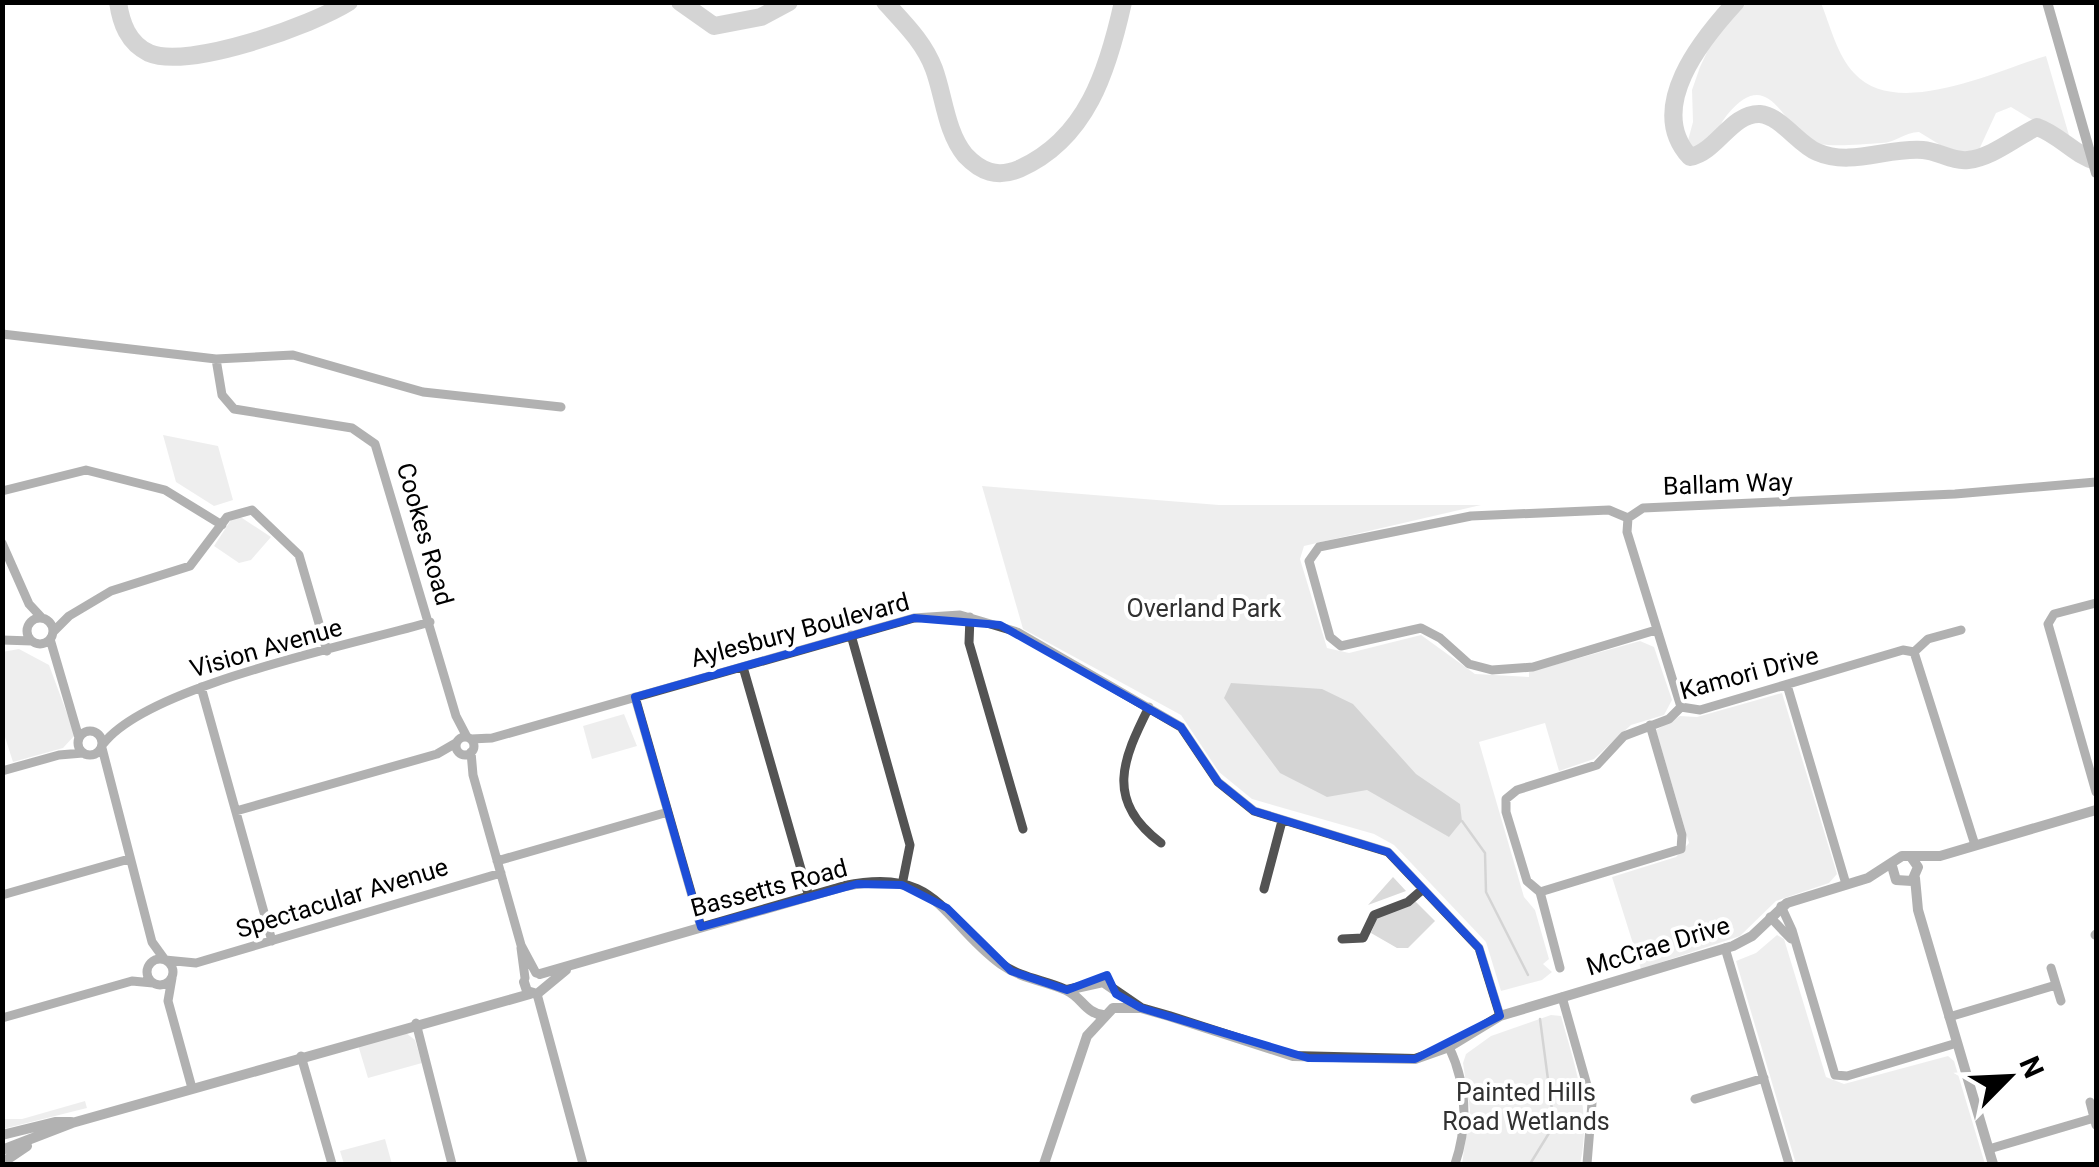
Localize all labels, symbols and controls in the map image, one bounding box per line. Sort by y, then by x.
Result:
street label: Cookes Road [391,459,459,609]
street label: Ballam Way [1662,467,1794,501]
street label: Aylesbury Boulevard [688,587,912,673]
park label: Overland Park [1126,594,1282,623]
street label: Vision Avenue [187,612,345,684]
street label: Kamori Drive [1676,641,1822,705]
street label: Spectacular Avenue [233,852,451,944]
street label: Bassetts Road [687,853,851,923]
street label: McCrae Drive [1583,910,1733,982]
north arrow [1959,1027,2059,1127]
text: N [2012,1051,2050,1083]
park label: Painted Hills Road Wetlands [1442,1078,1610,1136]

